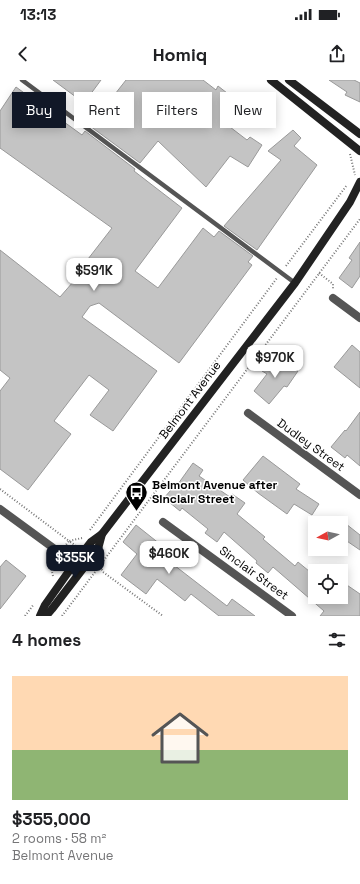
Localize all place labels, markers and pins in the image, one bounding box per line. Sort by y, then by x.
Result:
pin: $591K [66,258,122,292]
pin: $970K [247,345,303,379]
place label: Belmont Avenue after Sinclair Street [152,477,278,507]
bus stop icon: Belmont Avenue after Sinclair Street [124,479,150,512]
pin: $460K [141,541,197,575]
pin: $355K [47,545,103,579]

